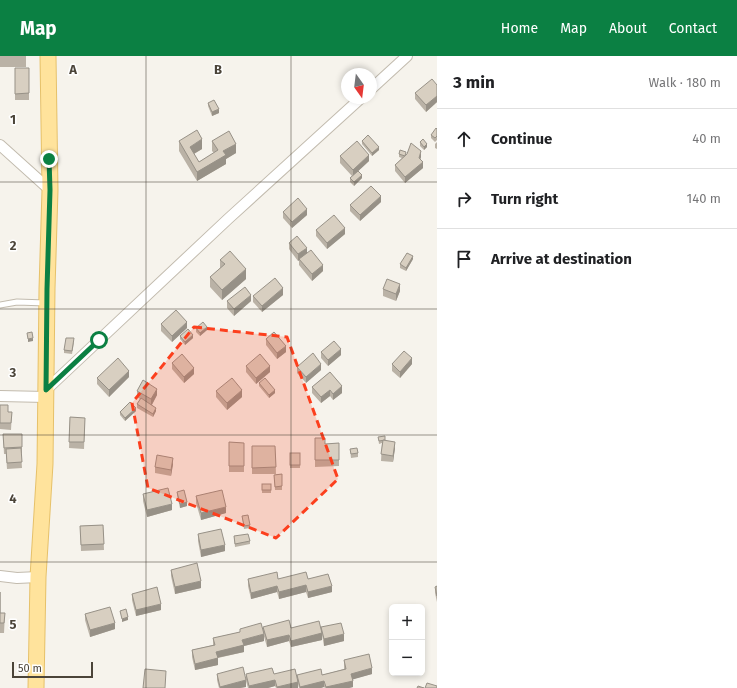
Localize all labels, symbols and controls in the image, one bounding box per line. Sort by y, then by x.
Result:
text: Map [20,17,57,40]
text: Home [501,20,538,37]
text: Map [560,20,587,37]
text: About [609,20,647,37]
text: Contact [669,20,717,37]
text: A [68,62,77,77]
text: B [214,62,222,77]
north arrow [341,68,377,104]
text: 3 min [453,72,495,93]
text: Walk · 180 m [649,75,721,90]
text: 1 [10,112,16,127]
icon: ahead [453,128,475,150]
text: Continue [491,130,552,148]
text: 40 m [692,131,721,146]
route end [40,150,58,168]
icon: right [453,188,475,210]
text: Turn right [491,190,558,208]
text: 140 m [687,191,721,206]
text: 2 [10,238,17,253]
icon: arrive [453,248,475,270]
text: Arrive at destination [491,250,632,268]
route start [90,331,108,349]
text: 3 [9,365,17,380]
text: 4 [9,491,17,506]
map controls [389,604,425,676]
button: + [389,604,425,640]
text: 5 [10,617,17,632]
button: − [389,640,425,676]
scale bar [12,660,93,679]
text: 50 m [18,662,42,675]

